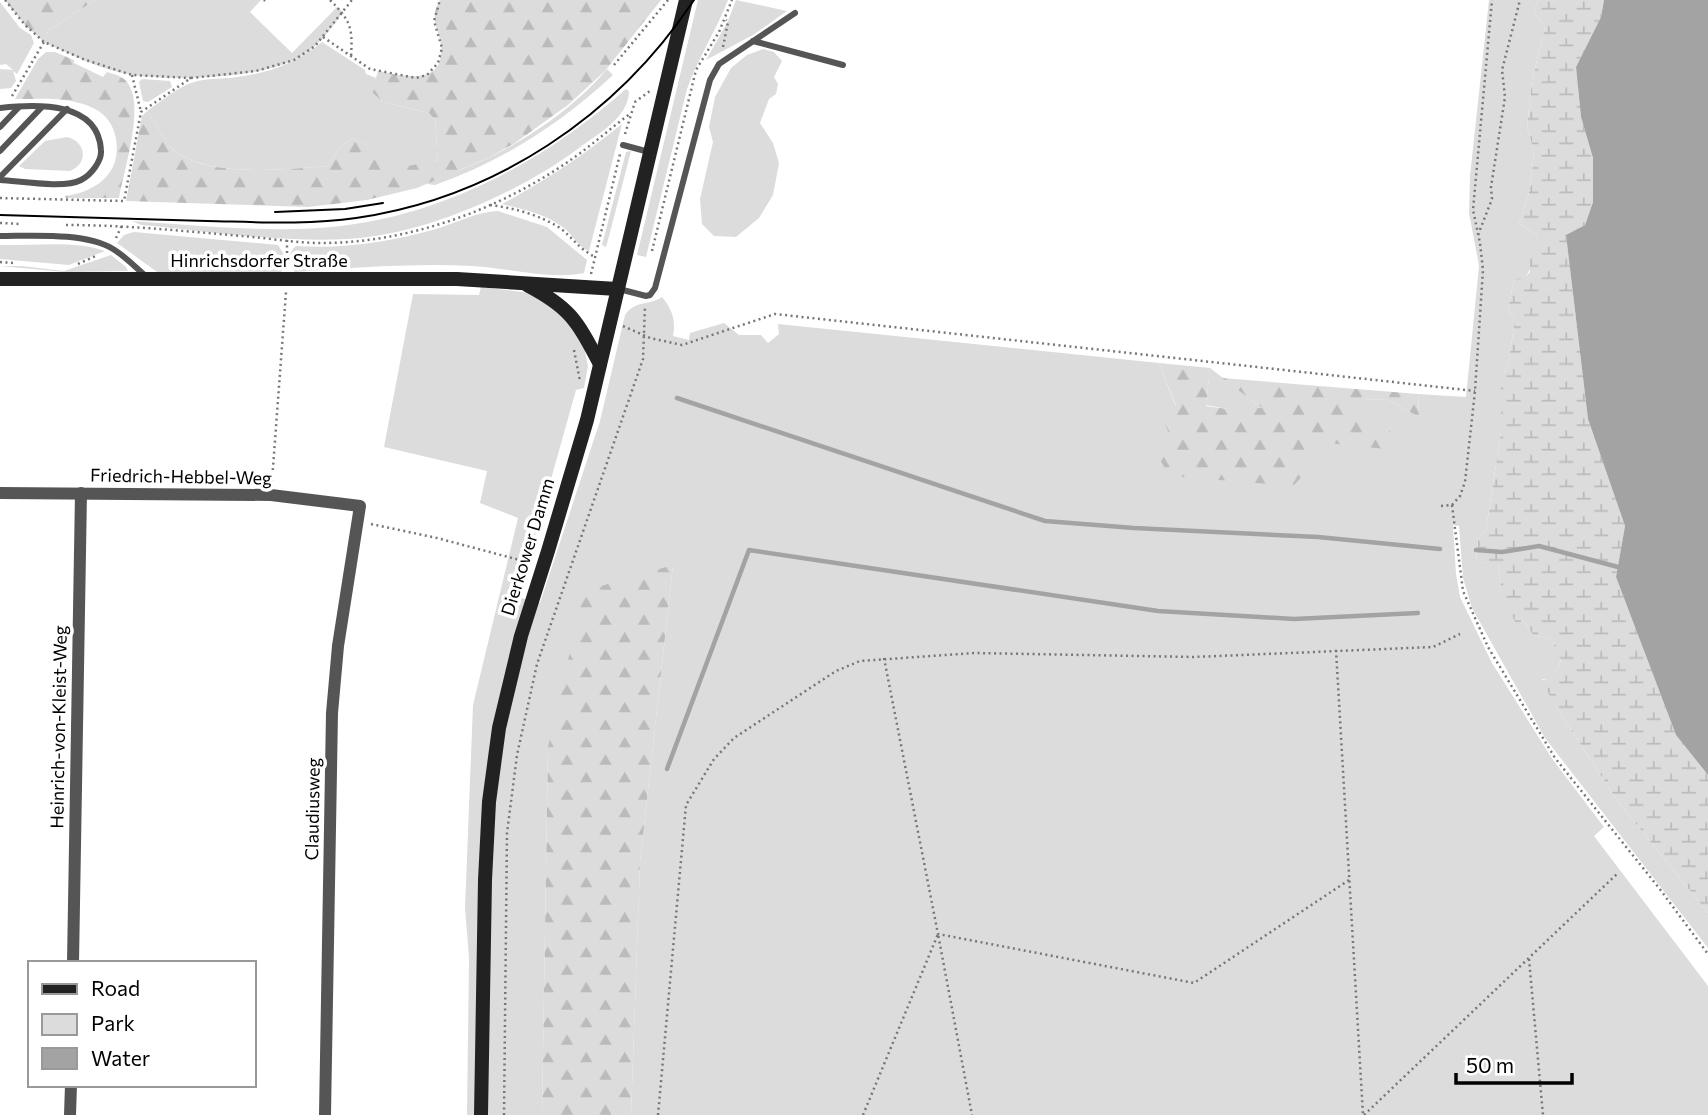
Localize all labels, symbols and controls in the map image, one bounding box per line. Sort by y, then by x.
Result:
street label: Hinrichsdorfer Straße [170,249,348,271]
street label: Friedrich-Hebbel-Weg [90,463,272,489]
street label: Dierkower Damm [496,475,558,618]
street label: Heinrich-von-Kleist-Weg [45,625,71,829]
street label: Claudiusweg [300,757,324,861]
legend [28,961,256,1087]
text: Road [91,975,140,1000]
text: Park [91,1010,135,1035]
scale bar [1456,1042,1572,1086]
text: Water [91,1045,150,1070]
text: 50 m [1466,1052,1514,1077]

